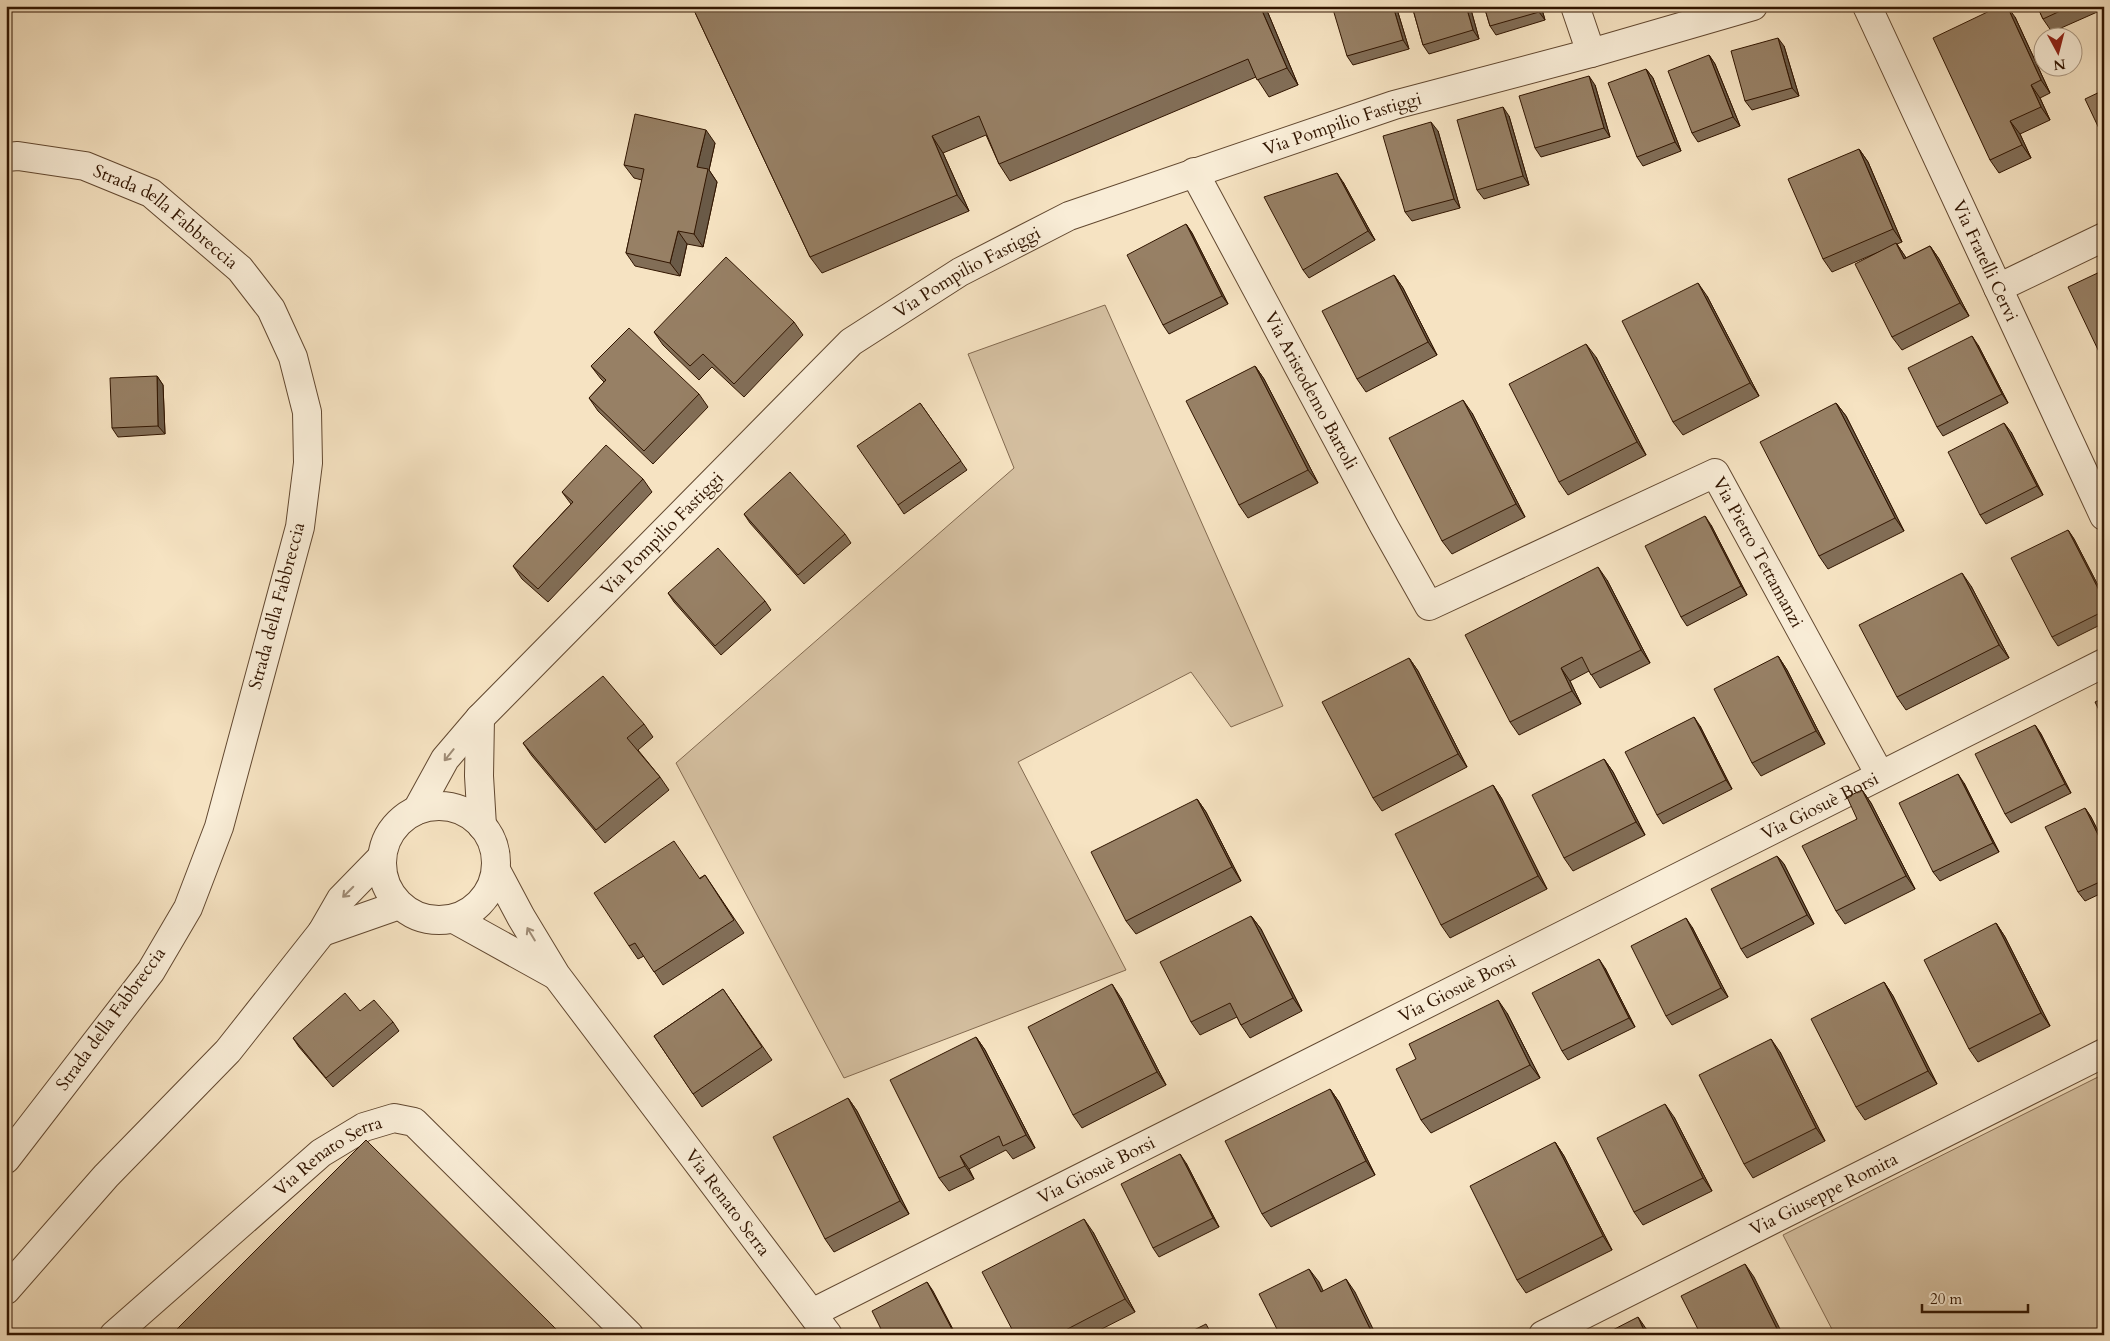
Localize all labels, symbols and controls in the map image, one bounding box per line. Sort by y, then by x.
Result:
north arrow [2032,28,2082,78]
text: N [2052,54,2067,75]
street label: Via Pompilio Fastiggi [1260,86,1424,161]
street label: Strada della Fabbreccia [90,158,244,275]
street label: Via Fratelli Cervi [1946,196,2024,326]
street label: Via Pompilio Fastiggi [889,220,1045,324]
street label: Via Aristodemo Bartoli [1259,307,1364,474]
street label: Via Pompilio Fastiggi [595,466,729,601]
street label: Via Pietro Tettamanzi [1707,472,1810,632]
street label: Strada della Fabbreccia [243,519,311,692]
one-way arrow [443,748,454,761]
street label: Via Giosuè Borsi [1757,766,1883,846]
one-way arrow [342,886,354,898]
one-way arrow [525,927,535,941]
street label: Strada della Fabbreccia [50,942,172,1096]
street label: Via Giosuè Borsi [1394,948,1520,1029]
street label: Via Renato Serra [268,1110,385,1202]
street label: Via Giosuè Borsi [1033,1130,1159,1210]
street label: Via Renato Serra [679,1144,777,1261]
street label: Via Giuseppe Romita [1745,1146,1902,1242]
scale bar [1922,1281,2029,1313]
text: 20 m [1930,1289,1962,1309]

